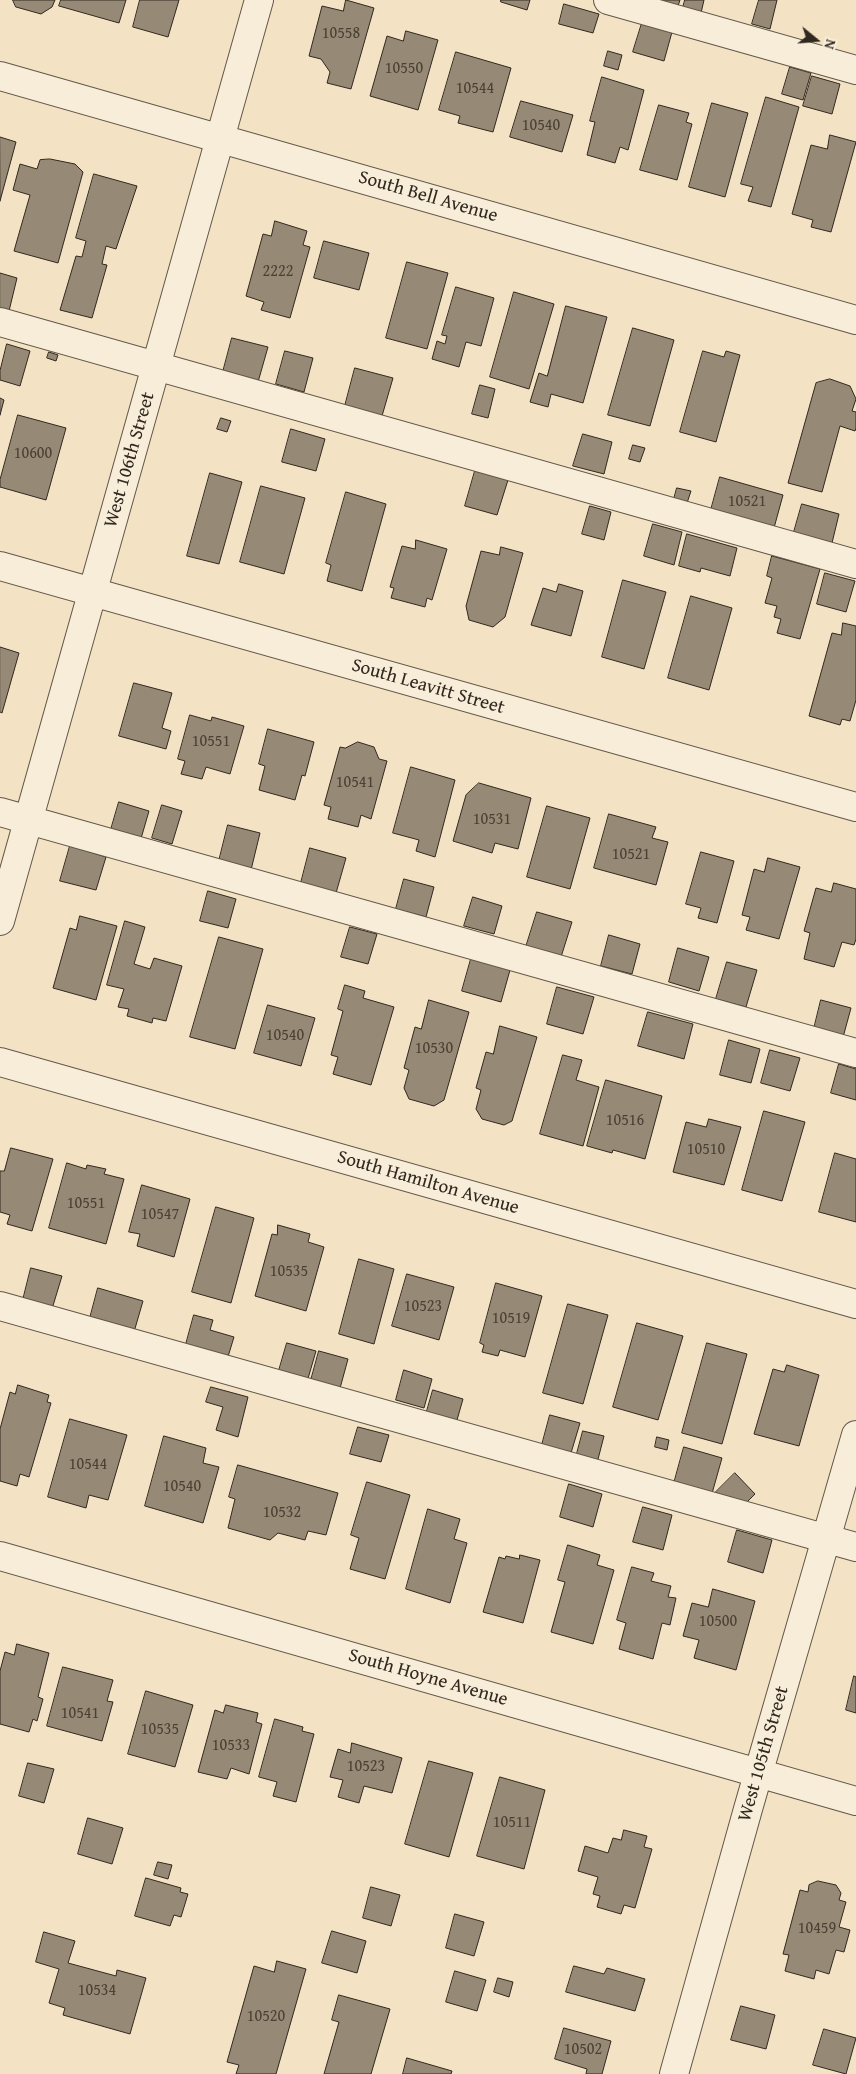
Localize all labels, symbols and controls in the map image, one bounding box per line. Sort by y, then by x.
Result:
north arrow [791,15,841,65]
house number: 10558 [322,24,360,44]
text: N [819,37,841,52]
house number: 10550 [385,59,423,79]
house number: 10544 [456,79,494,99]
house number: 10540 [522,116,560,136]
street label: South Bell Avenue [356,166,500,228]
house number: 2222 [263,262,293,282]
street label: West 106th Street [100,390,160,530]
house number: 10600 [14,444,52,464]
house number: 10521 [728,492,766,512]
street label: South Leavitt Street [349,654,507,720]
house number: 10551 [192,732,230,752]
house number: 10541 [336,773,374,793]
house number: 10531 [473,810,511,830]
house number: 10521 [612,845,650,865]
house number: 10540 [266,1026,304,1046]
house number: 10530 [415,1039,453,1059]
house number: 10516 [606,1111,644,1131]
house number: 10510 [687,1140,725,1160]
street label: South Hamilton Avenue [334,1146,522,1220]
house number: 10551 [67,1194,105,1214]
house number: 10547 [141,1205,179,1225]
house number: 10535 [270,1262,308,1282]
house number: 10523 [404,1297,442,1317]
house number: 10519 [492,1309,530,1329]
house number: 10544 [69,1455,107,1475]
house number: 10540 [163,1477,201,1497]
house number: 10532 [263,1503,301,1523]
house number: 10500 [699,1612,737,1632]
street label: South Hoyne Avenue [346,1644,510,1712]
street label: West 105th Street [734,1684,794,1824]
house number: 10541 [61,1704,99,1724]
house number: 10535 [141,1720,179,1740]
house number: 10533 [212,1736,250,1756]
house number: 10523 [347,1757,385,1777]
house number: 10511 [493,1813,531,1833]
house number: 10459 [798,1919,836,1939]
house number: 10534 [78,1981,116,2001]
house number: 10520 [247,2007,285,2027]
house number: 10502 [564,2040,602,2060]

